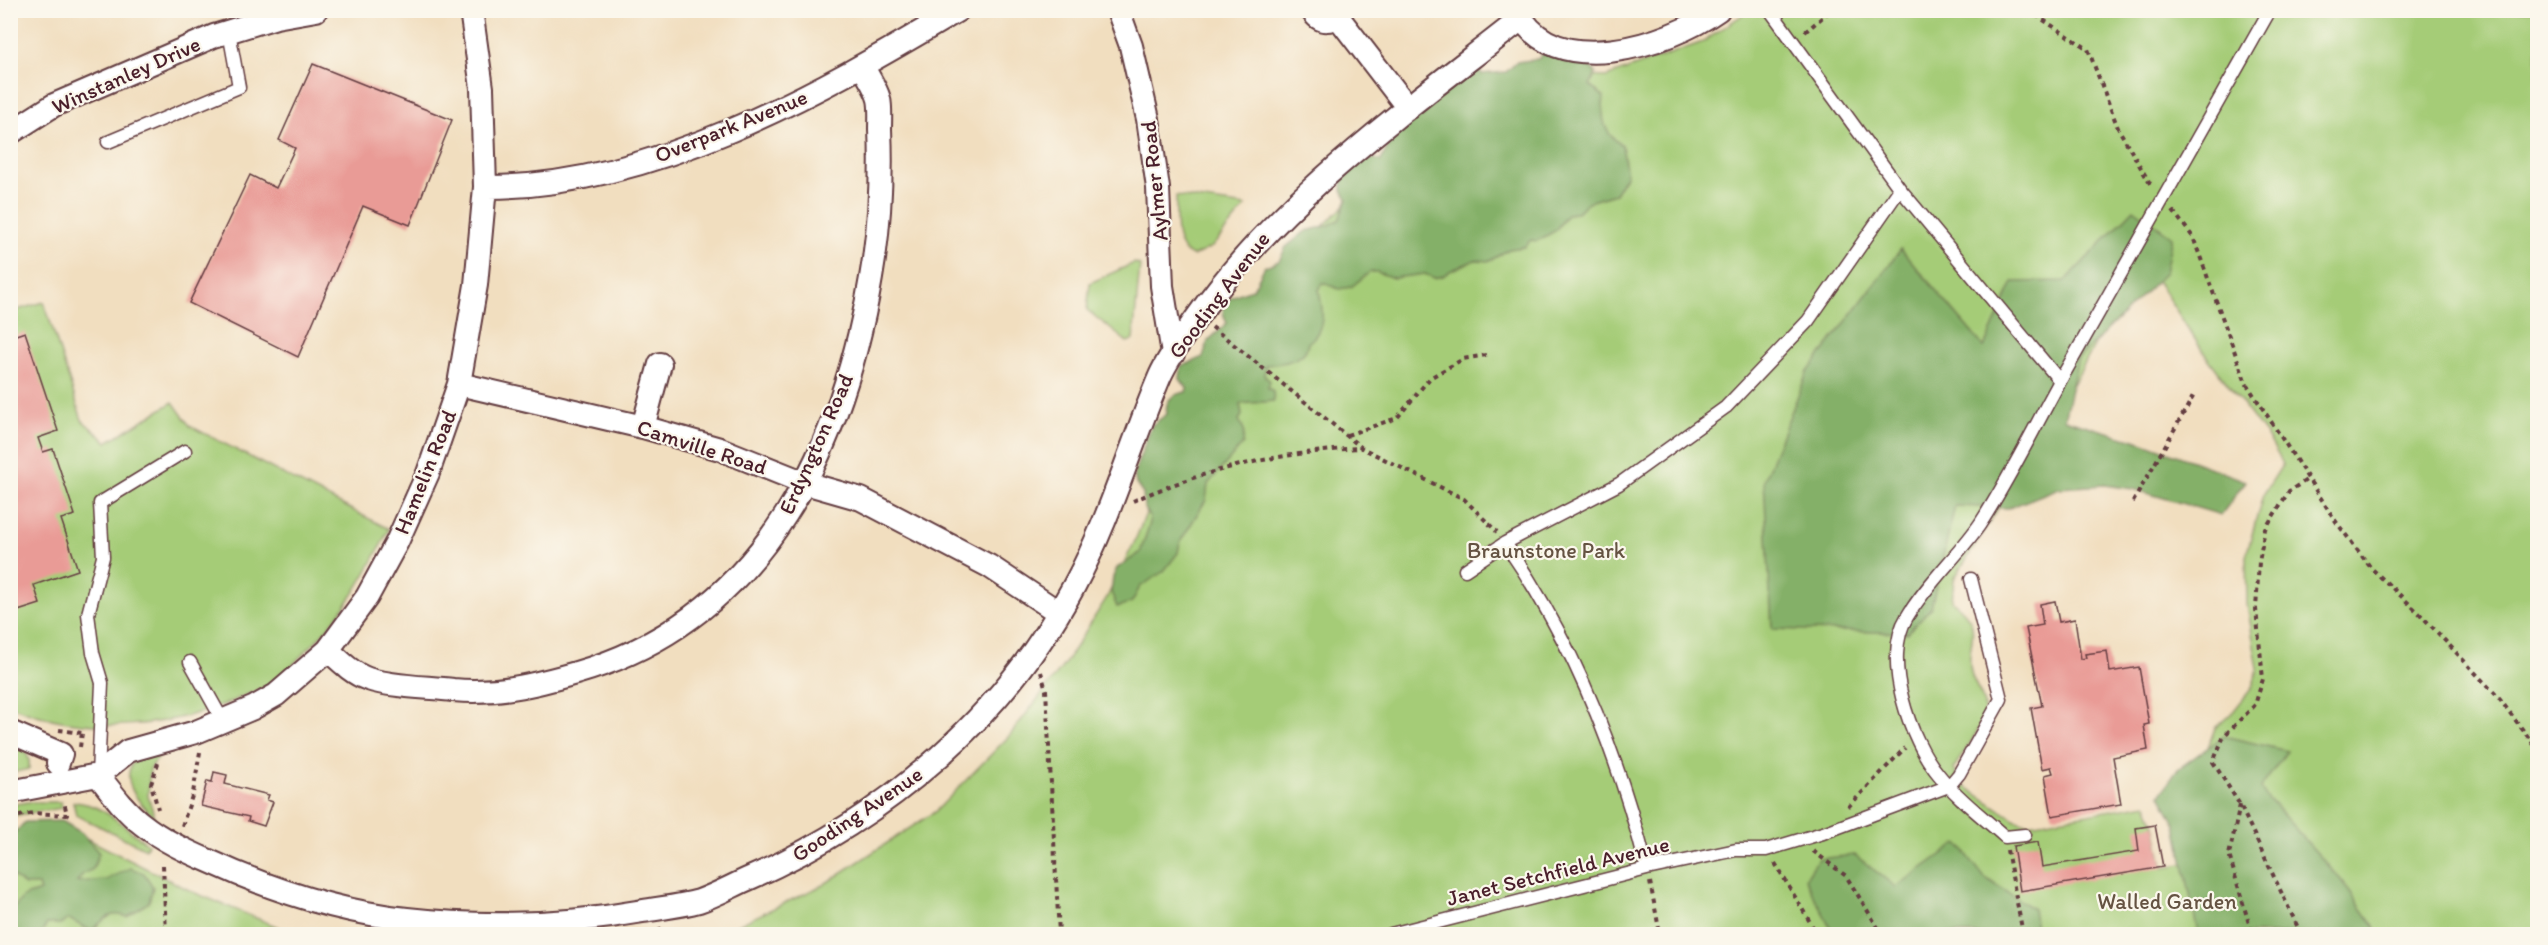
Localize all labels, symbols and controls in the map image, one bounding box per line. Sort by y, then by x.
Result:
street label: Winstanley Drive [47,30,205,120]
street label: Overpark Avenue [651,83,811,169]
street label: Aylmer Road [1134,119,1174,242]
street label: Gooding Avenue [1162,226,1276,364]
street label: Erdyngton Road [773,369,859,519]
street label: Hamelin Road [388,406,462,538]
street label: Camville Road [634,413,771,481]
park label: Braunstone Park [1467,537,1626,564]
street label: Gooding Avenue [786,760,928,868]
street label: Janet Setchfield Avenue [1444,830,1672,912]
park label: Walled Garden [2097,888,2237,915]

